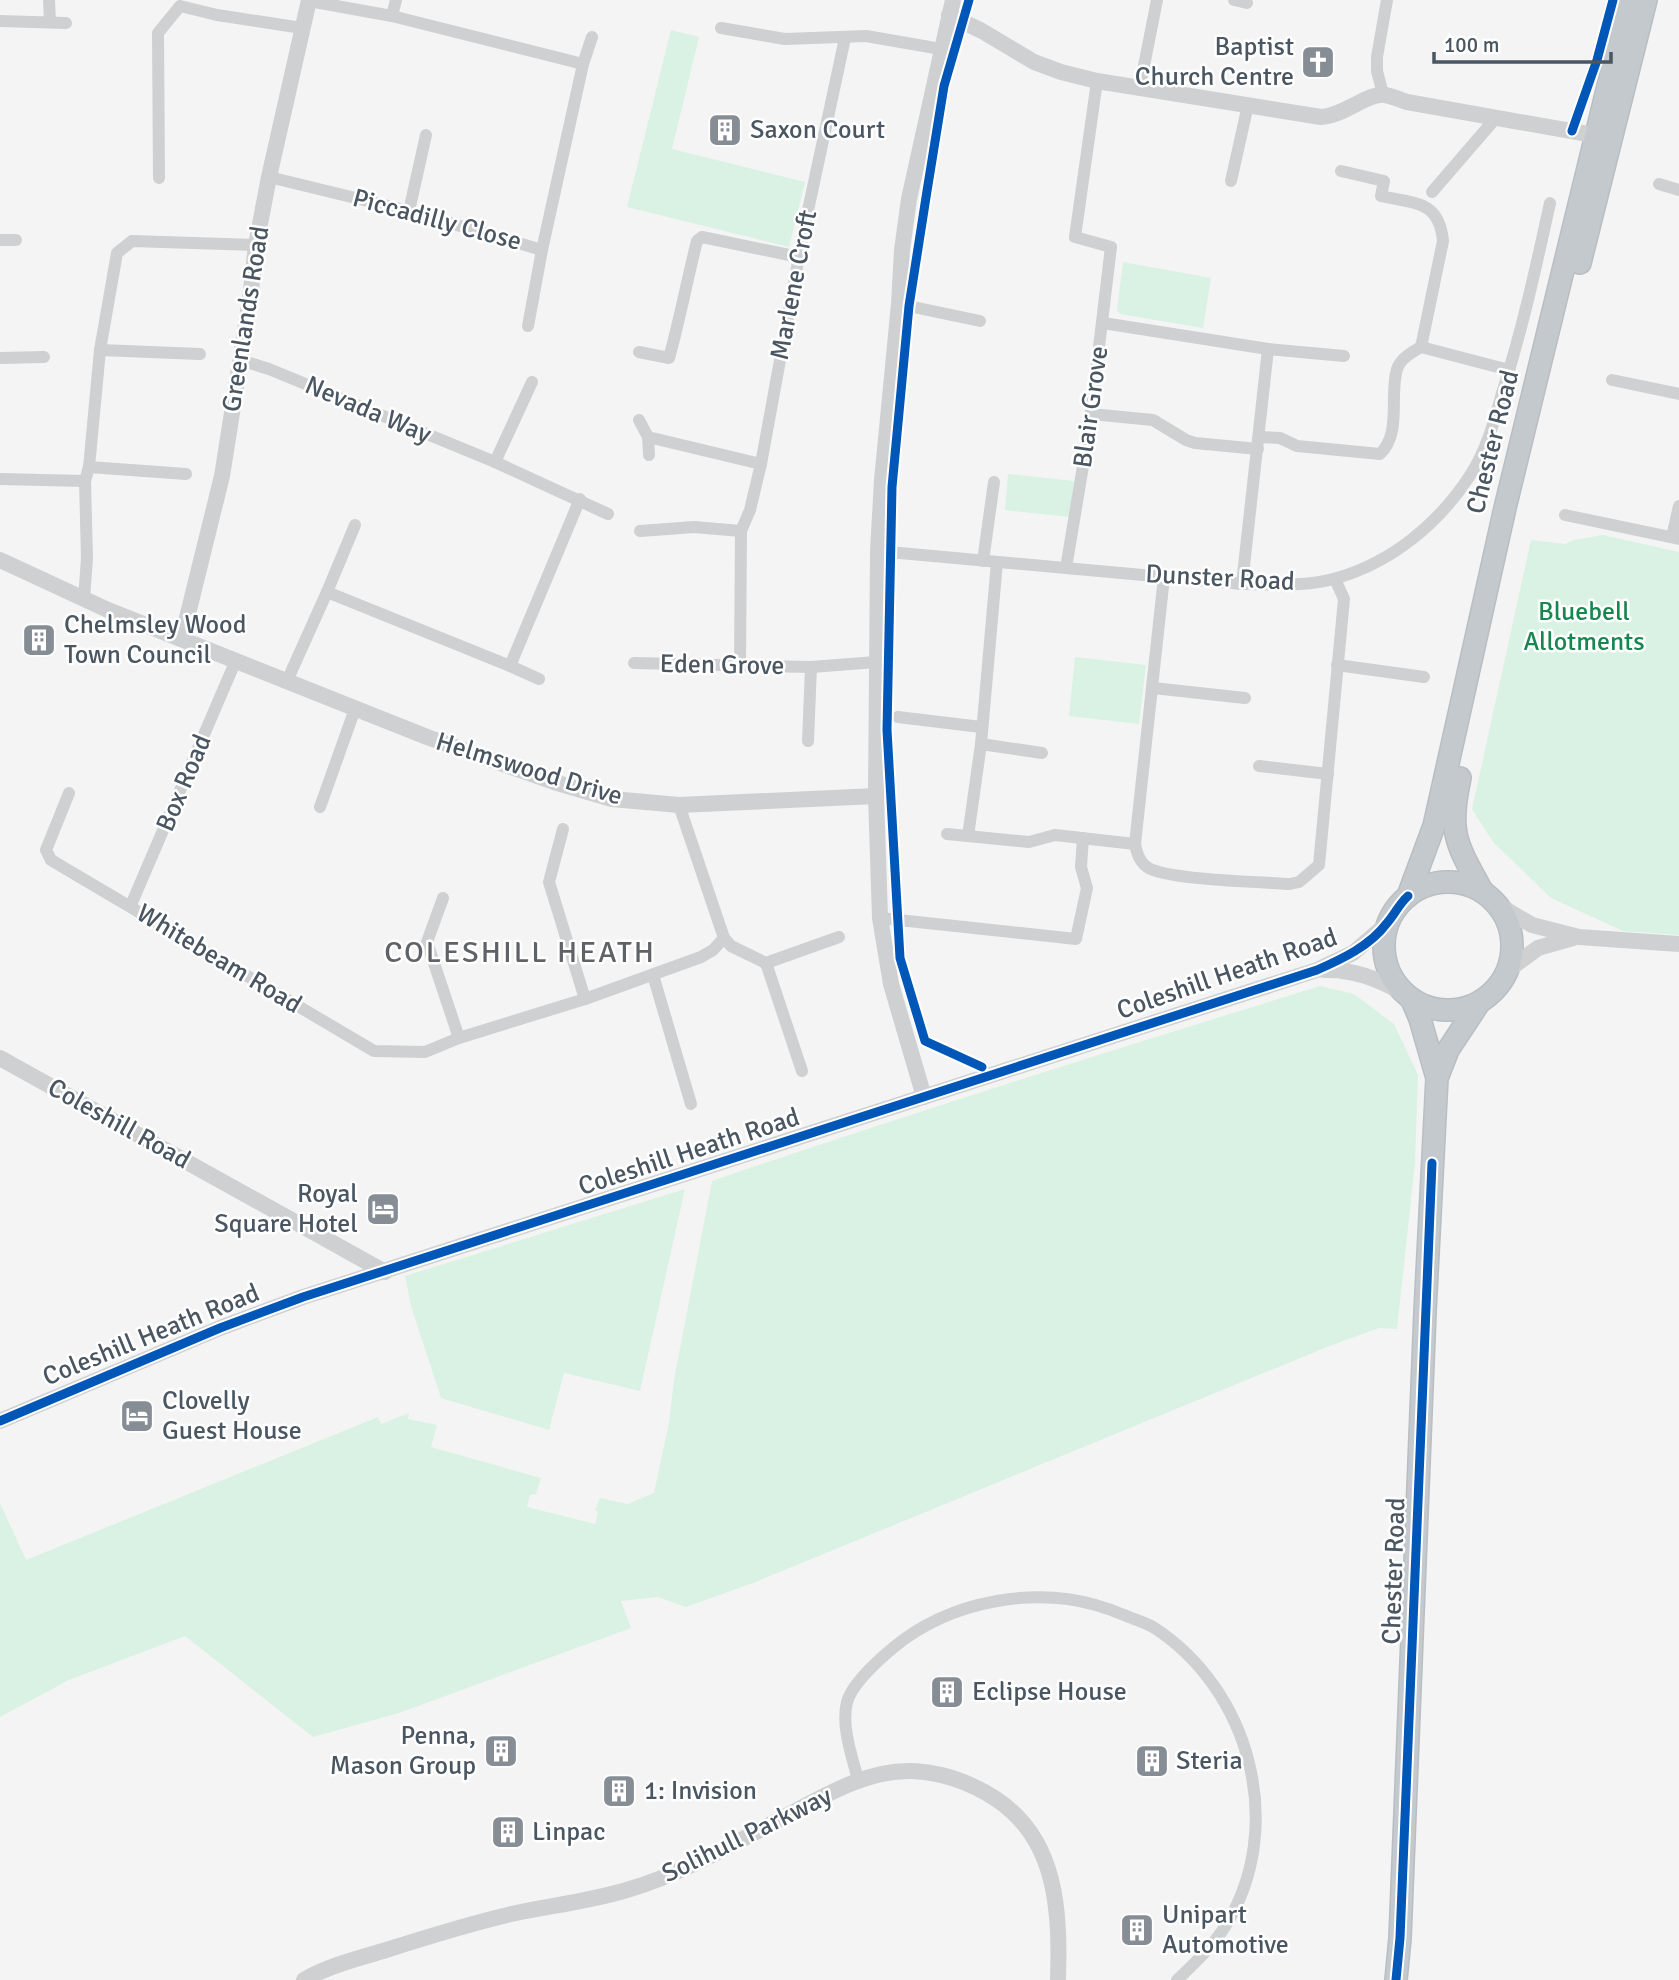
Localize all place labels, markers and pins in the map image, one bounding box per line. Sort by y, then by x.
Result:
place label: Baptist Church Centre [1135,31,1294,93]
church icon: Baptist Church Centre [1299,43,1337,81]
building icon: Saxon Court [706,111,744,149]
place label: Saxon Court [750,114,885,146]
place label: Chelmsley Wood Town Council [64,609,246,671]
building icon: Chelmsley Wood Town Council [20,621,58,659]
place label: Royal Square Hotel [214,1178,358,1240]
hotel icon: Royal Square Hotel [364,1190,402,1228]
place label: Clovelly Guest House [162,1385,302,1447]
hotel icon: Clovelly Guest House [118,1397,156,1435]
building icon: Eclipse House [928,1673,966,1711]
place label: Eclipse House [972,1676,1127,1708]
place label: Penna, Mason Group [330,1720,476,1782]
building icon: Penna, Mason Group [482,1732,520,1770]
building icon: Steria [1133,1742,1171,1780]
place label: Steria [1176,1745,1243,1777]
building icon: 1: Invision [600,1772,638,1810]
place label: 1: Invision [644,1775,757,1807]
building icon: Linpac [489,1813,527,1851]
place label: Linpac [532,1816,605,1848]
place label: Unipart Automotive [1162,1899,1289,1961]
building icon: Unipart Automotive [1118,1911,1156,1949]

